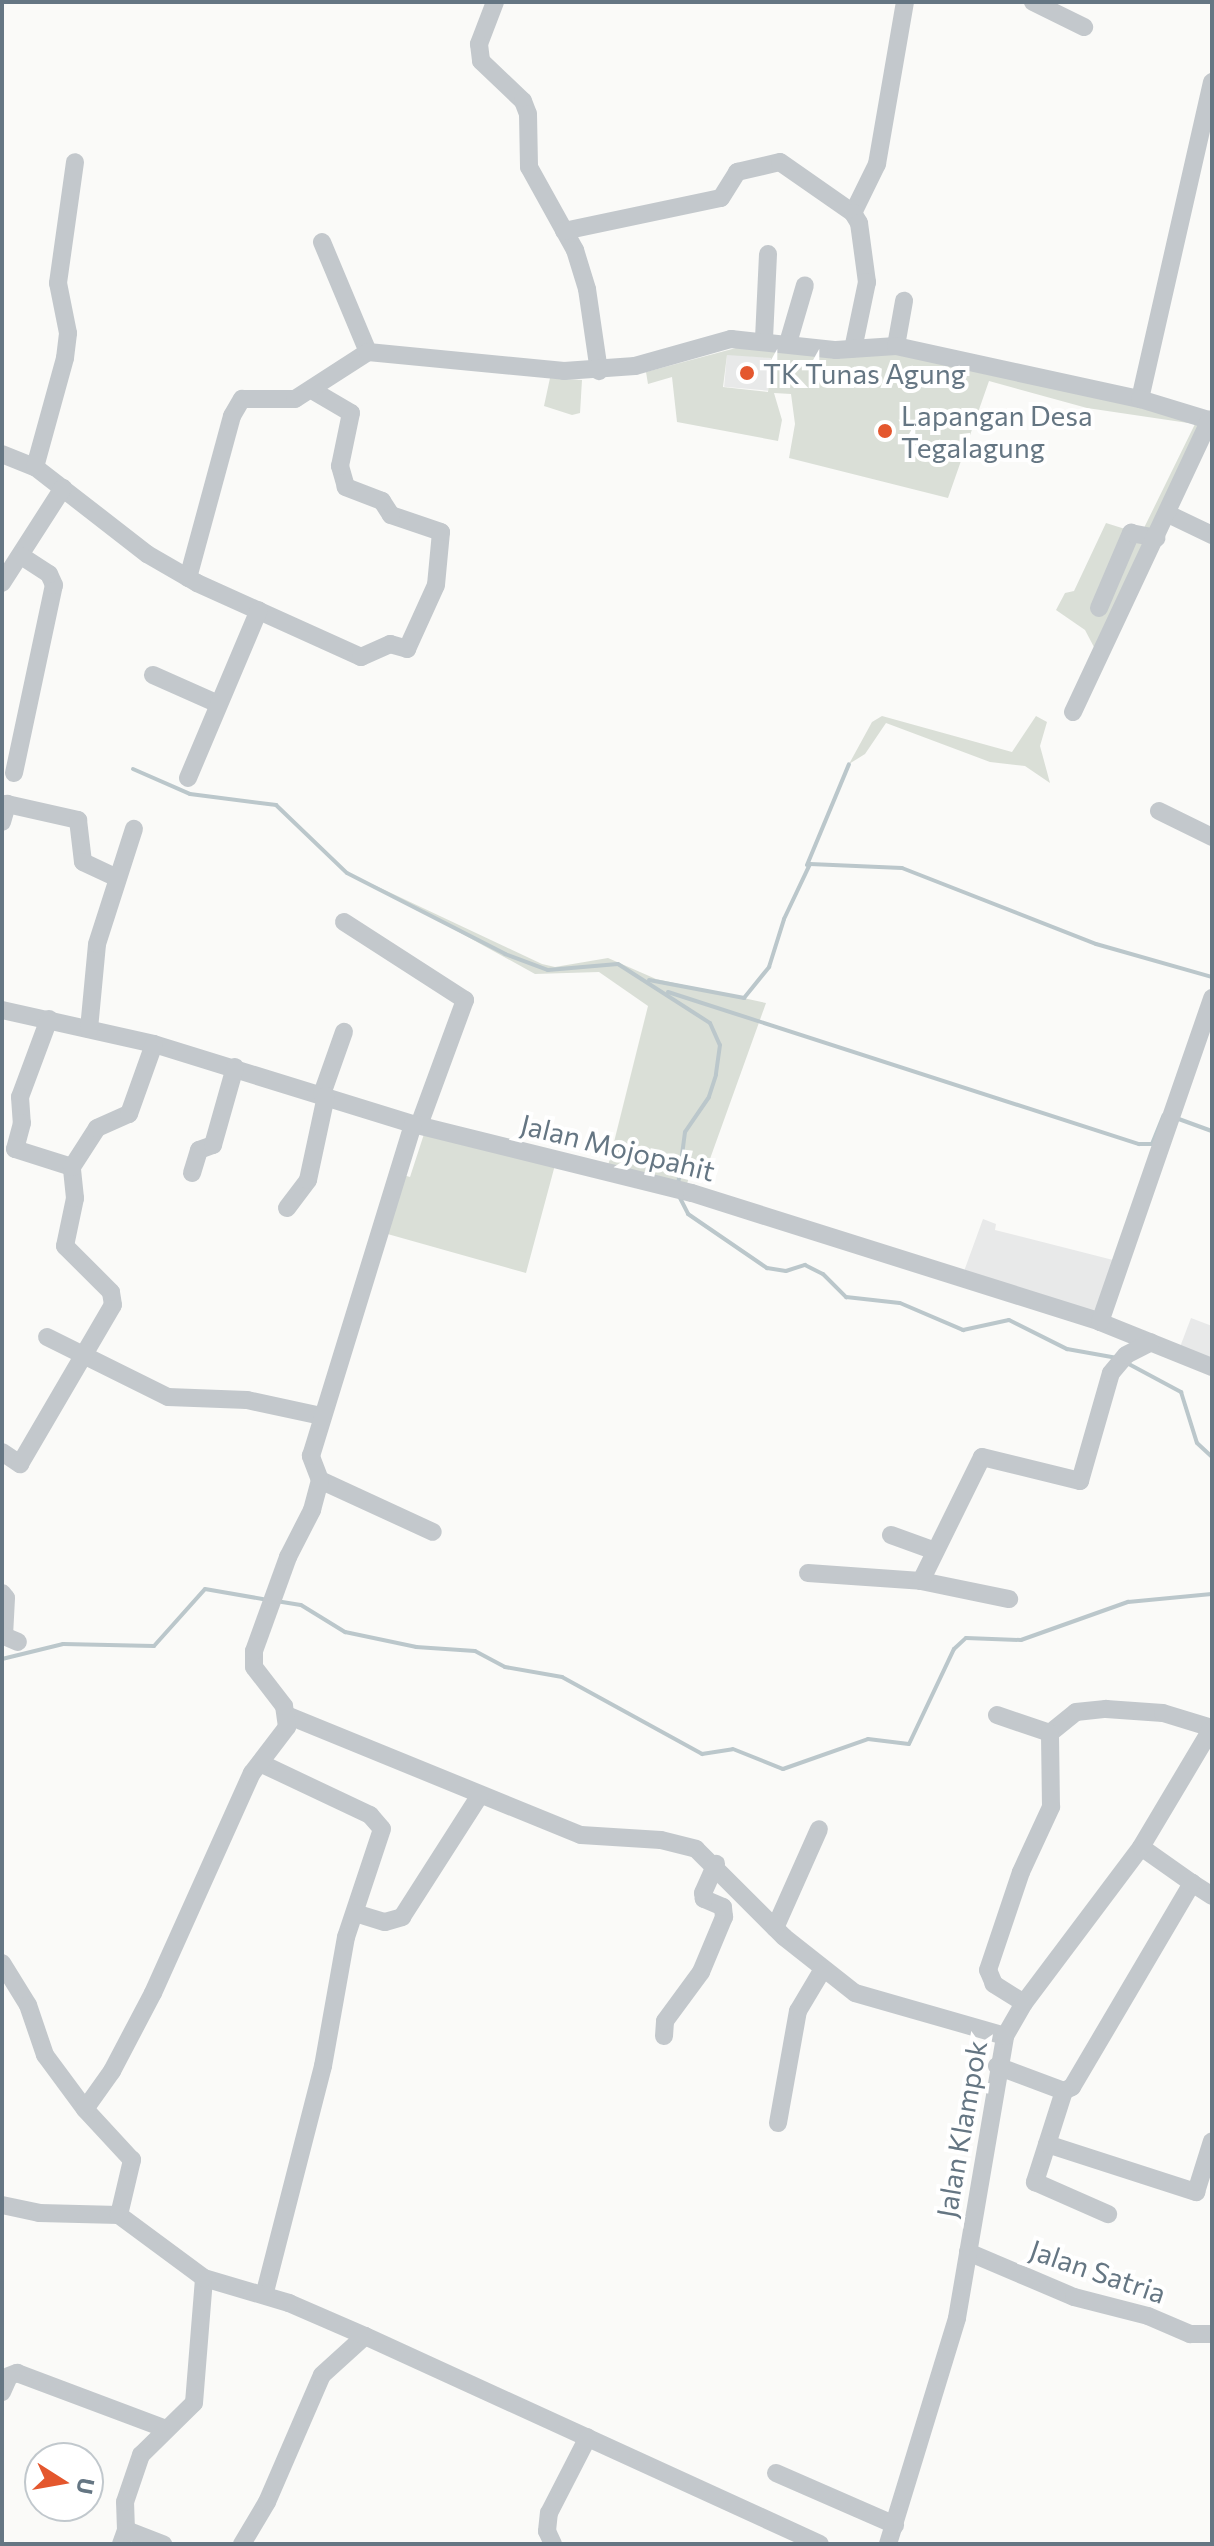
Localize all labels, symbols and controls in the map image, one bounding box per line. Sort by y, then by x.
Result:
place label: TK Tunas Agung [763,356,966,390]
marker: TK Tunas Agung [738,364,756,382]
place label: Lapangan Desa Tegalagung [901,398,1093,464]
marker: Lapangan Desa Tegalagung [876,422,894,440]
street label: Jalan Mojopahit [517,1107,719,1187]
street label: Jalan Klampok [929,2038,993,2220]
street label: Jalan Satria [1026,2232,1170,2310]
north arrow [24,2442,104,2522]
text: U [71,2476,101,2497]

